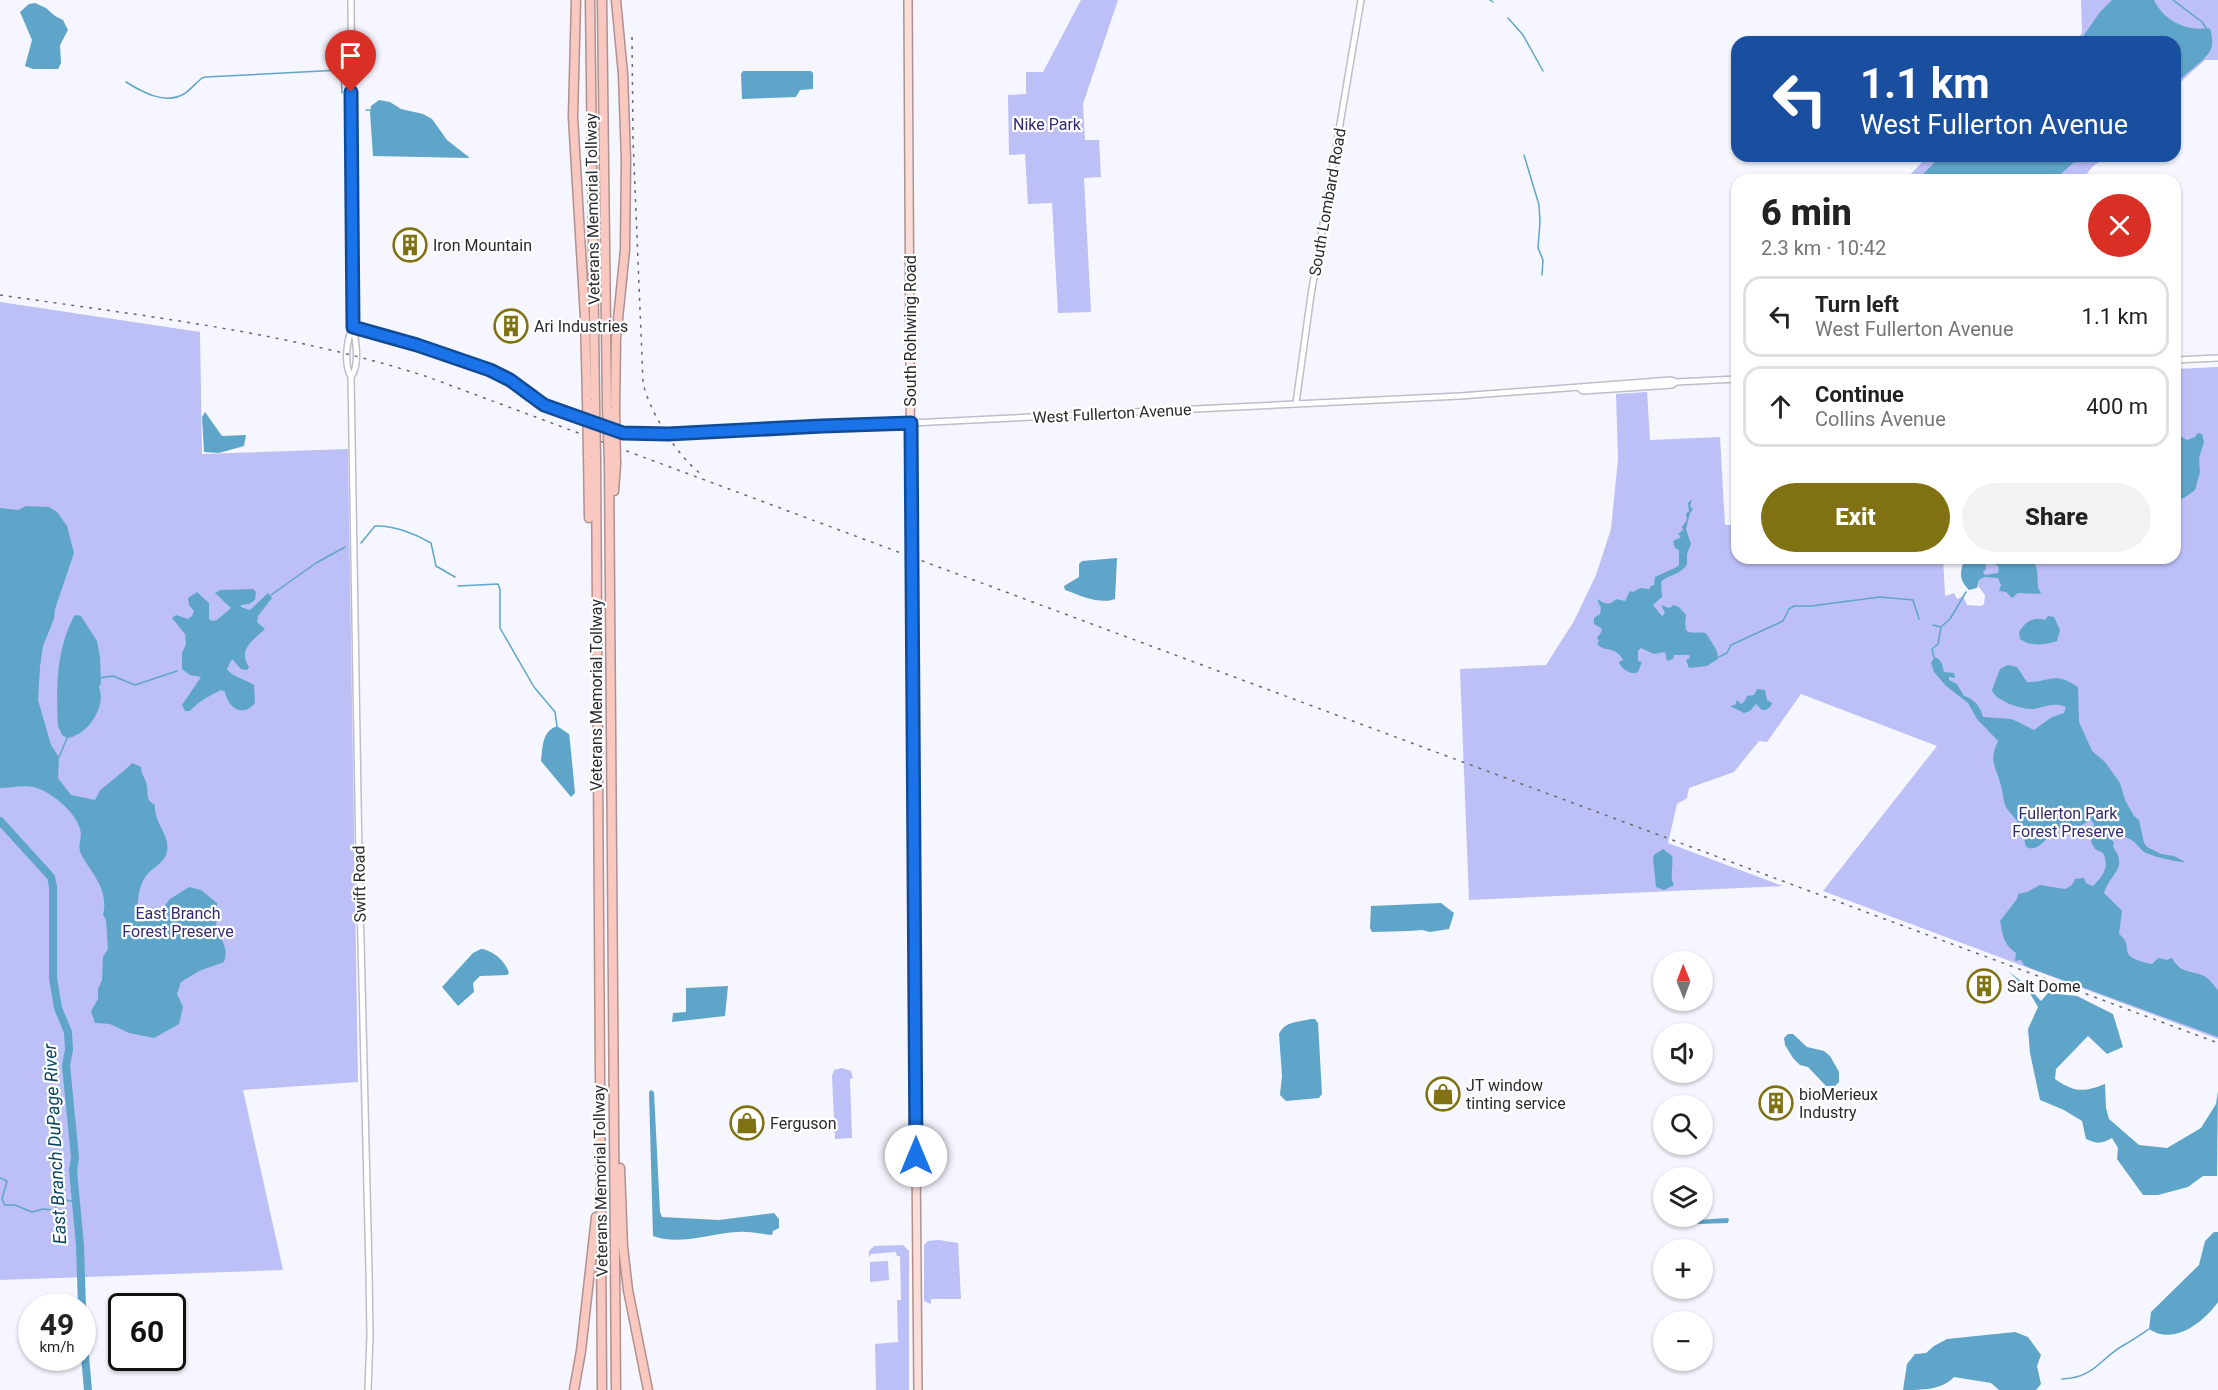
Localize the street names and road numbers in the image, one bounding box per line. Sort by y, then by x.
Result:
street label: Veterans Memorial Tollway [581,112,604,305]
street label: South Lombard Road [1305,127,1350,278]
street label: South Rohlwing Road [901,255,920,407]
street label: West Fullerton Avenue [1032,400,1192,427]
street label: Veterans Memorial Tollway [587,599,606,791]
street label: Swift Road [349,845,370,923]
street label: Veterans Memorial Tollway [589,1084,612,1277]

